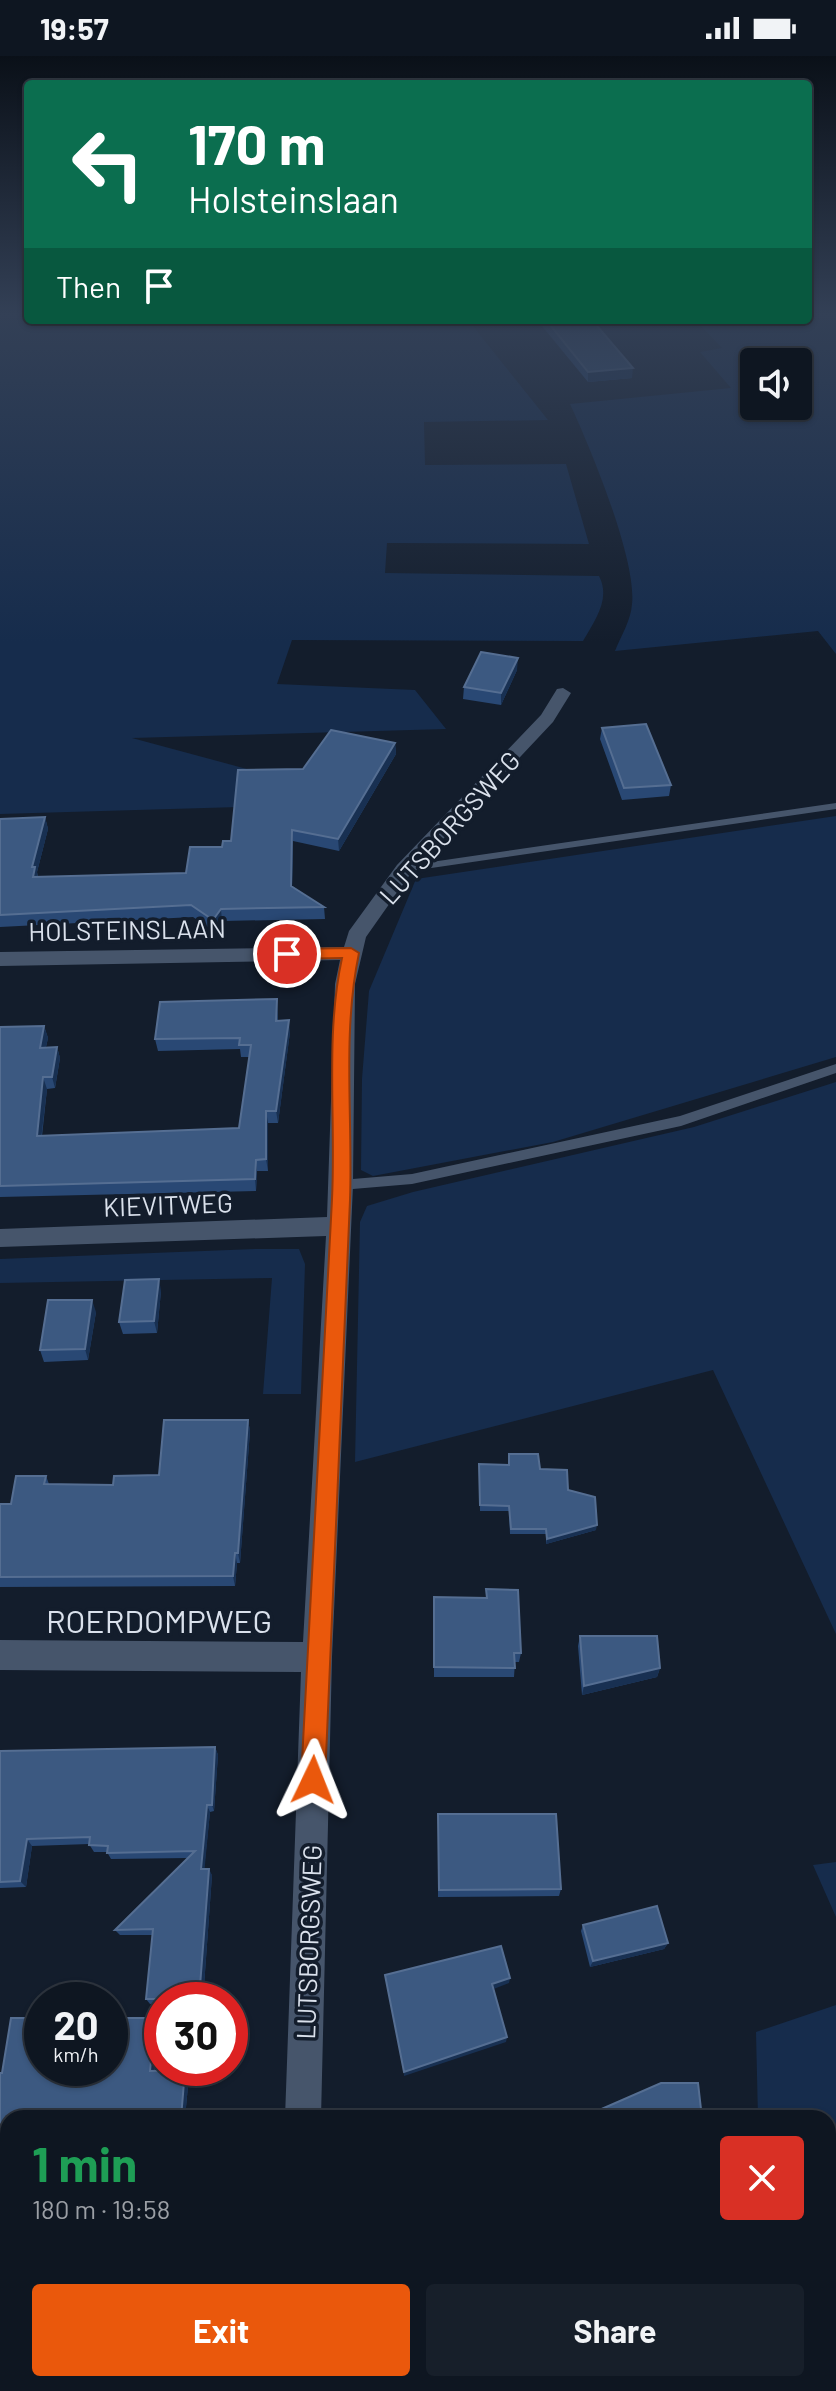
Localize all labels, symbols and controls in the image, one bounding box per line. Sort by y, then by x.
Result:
text: 19:57 [40,10,109,46]
text: 170 m [188,109,325,176]
icon: left [56,112,160,216]
text: Holsteinslaan [188,177,399,220]
icon: arrive [137,264,181,308]
text: Then [56,268,121,304]
map controls [740,348,812,420]
button: sound [740,348,812,420]
street label: LUTSBORGSWEG [372,744,526,910]
street label: HOLSTEINSLAAN [28,912,226,946]
pin [253,920,321,988]
icon: arrive [265,932,309,976]
street label: KIEVITWEG [103,1186,233,1222]
street label: ROERDOMPWEG [46,1601,272,1639]
position arrow [271,1738,355,1822]
street label: LUTSBORGSWEG [289,1844,327,2040]
speed limit sign: 30 [144,1982,248,2086]
text: 20 [53,2000,99,2048]
text: km/h [53,2042,99,2066]
text: 1 min [32,2134,137,2192]
button: close [720,2136,804,2220]
text: 180 m · 19:58 [32,2193,170,2224]
button: Exit [32,2284,410,2376]
button: Share [426,2284,804,2376]

